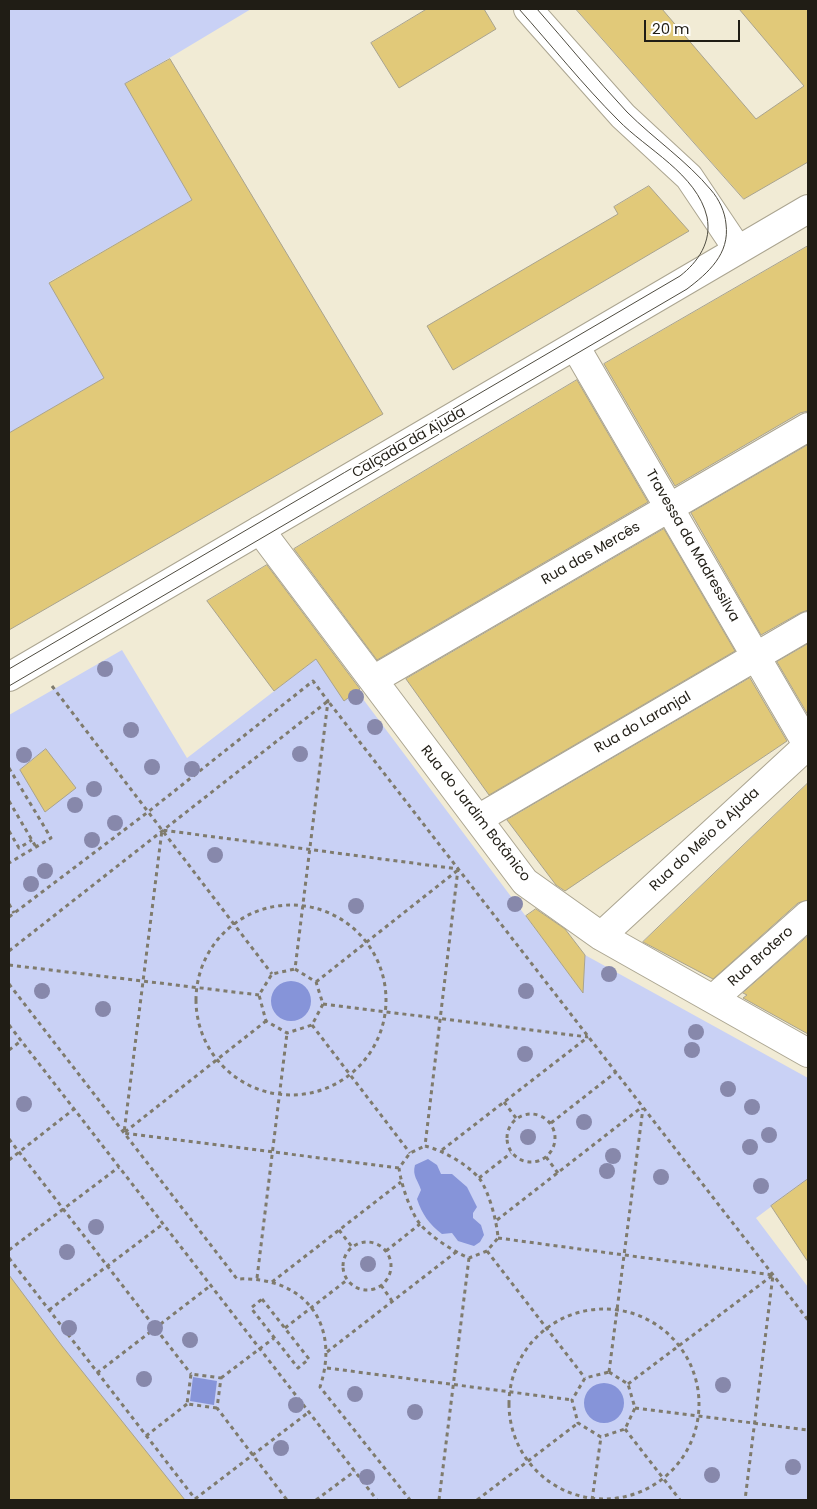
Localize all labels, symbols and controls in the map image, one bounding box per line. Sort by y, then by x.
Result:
scale bar [647,10,743,42]
text: 20 m [652,18,690,39]
street label: Calçada da Ajuda [349,404,469,482]
street label: Travessa da Madressilva [641,467,743,625]
street label: Rua das Mercês [539,519,643,589]
street label: Rua do Laranjal [592,689,694,757]
street label: Rua do Jardim Botânico [417,743,533,885]
street label: Rua do Meio à Ajuda [647,785,763,895]
street label: Rua Brotero [725,924,797,990]

